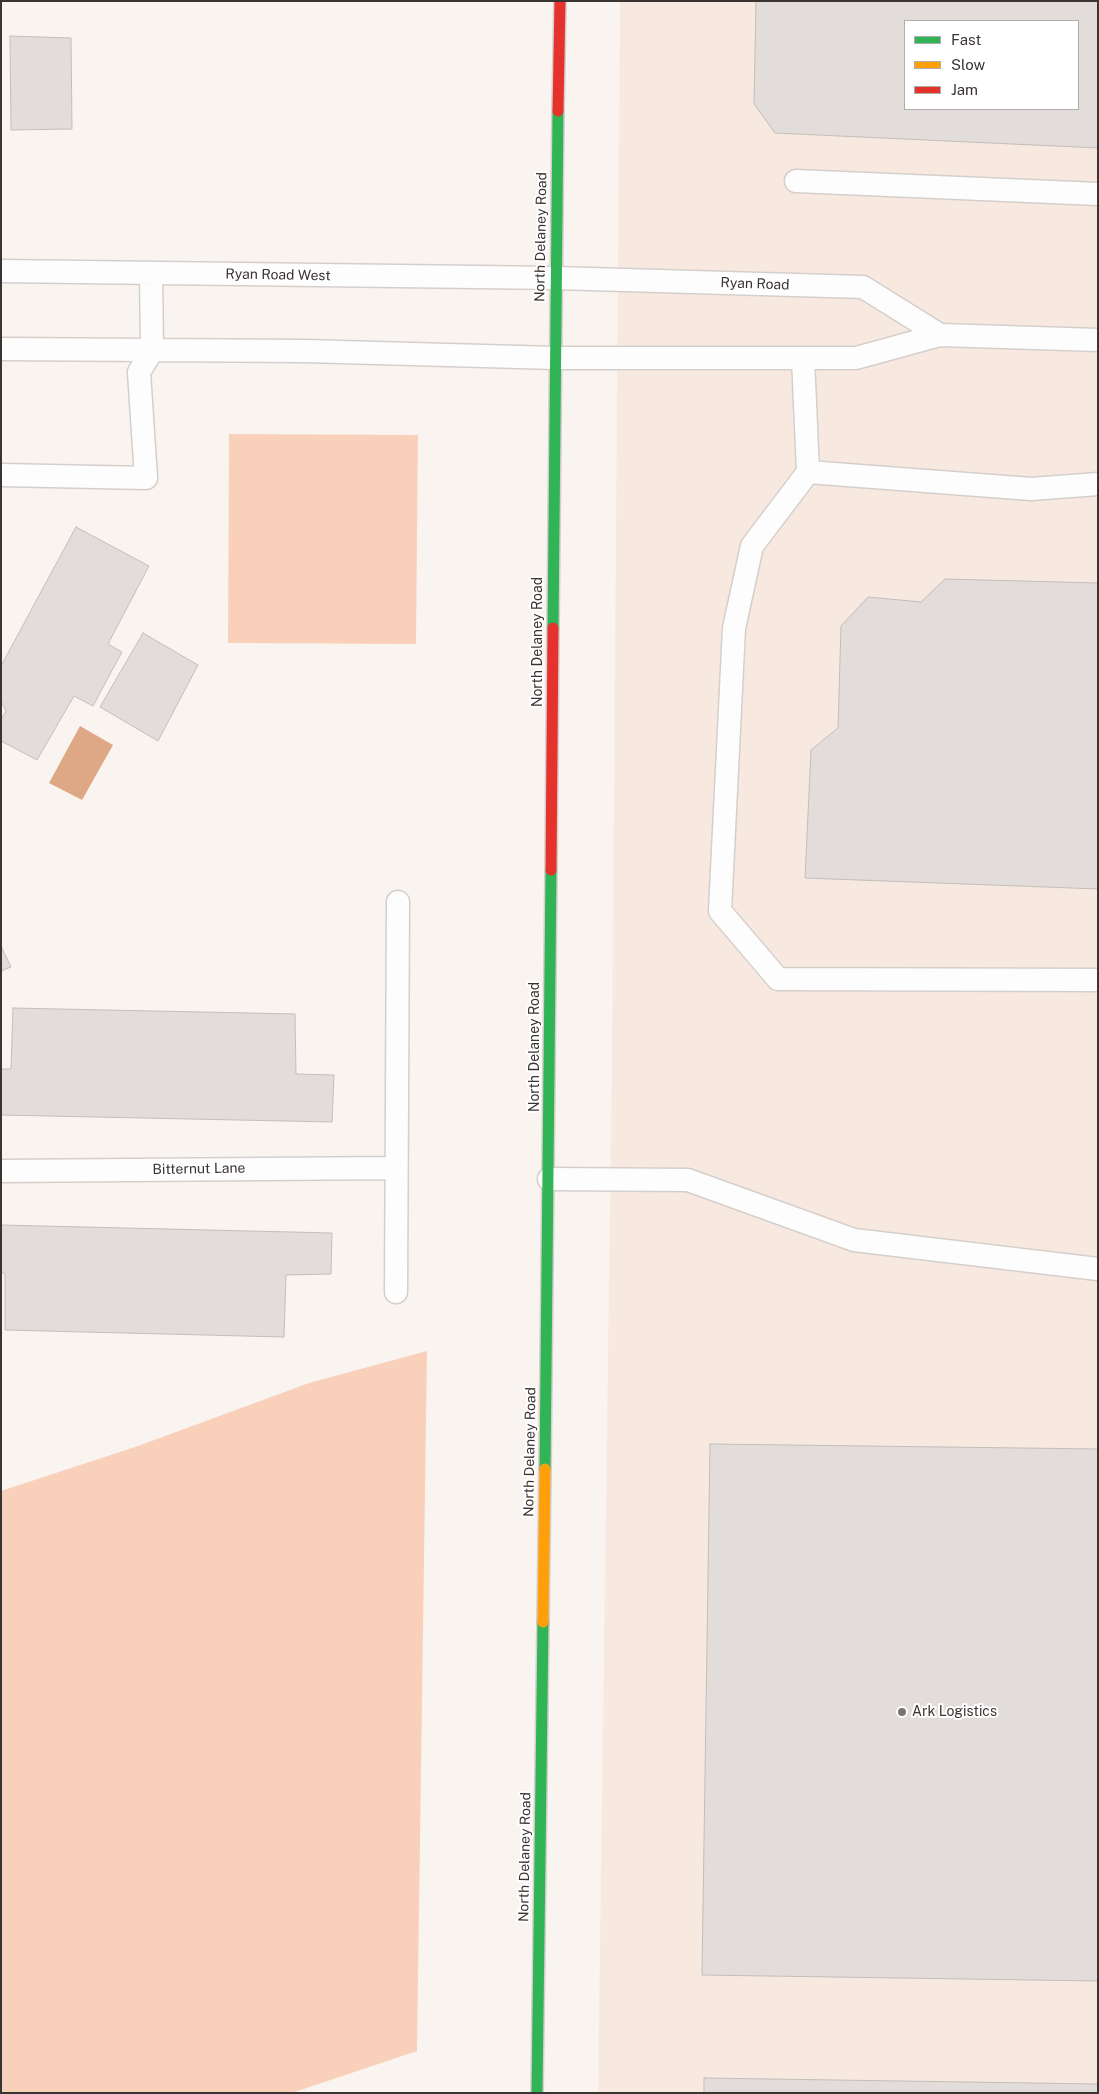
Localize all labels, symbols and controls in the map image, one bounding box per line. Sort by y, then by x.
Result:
legend [904,20,1079,110]
text: Fast [951,31,981,48]
text: Slow [951,56,985,73]
text: Jam [951,81,978,98]
street label: North Delaney Road [531,172,551,302]
street label: Ryan Road West [225,266,331,284]
street label: Ryan Road [720,274,790,294]
street label: North Delaney Road [530,577,546,707]
street label: North Delaney Road [527,982,543,1112]
street label: Bitternut Lane [152,1160,246,1178]
street label: North Delaney Road [520,1387,540,1517]
place label: Ark Logistics [912,1704,997,1720]
marker: Ark Logistics [896,1706,908,1718]
street label: North Delaney Road [515,1792,535,1922]

